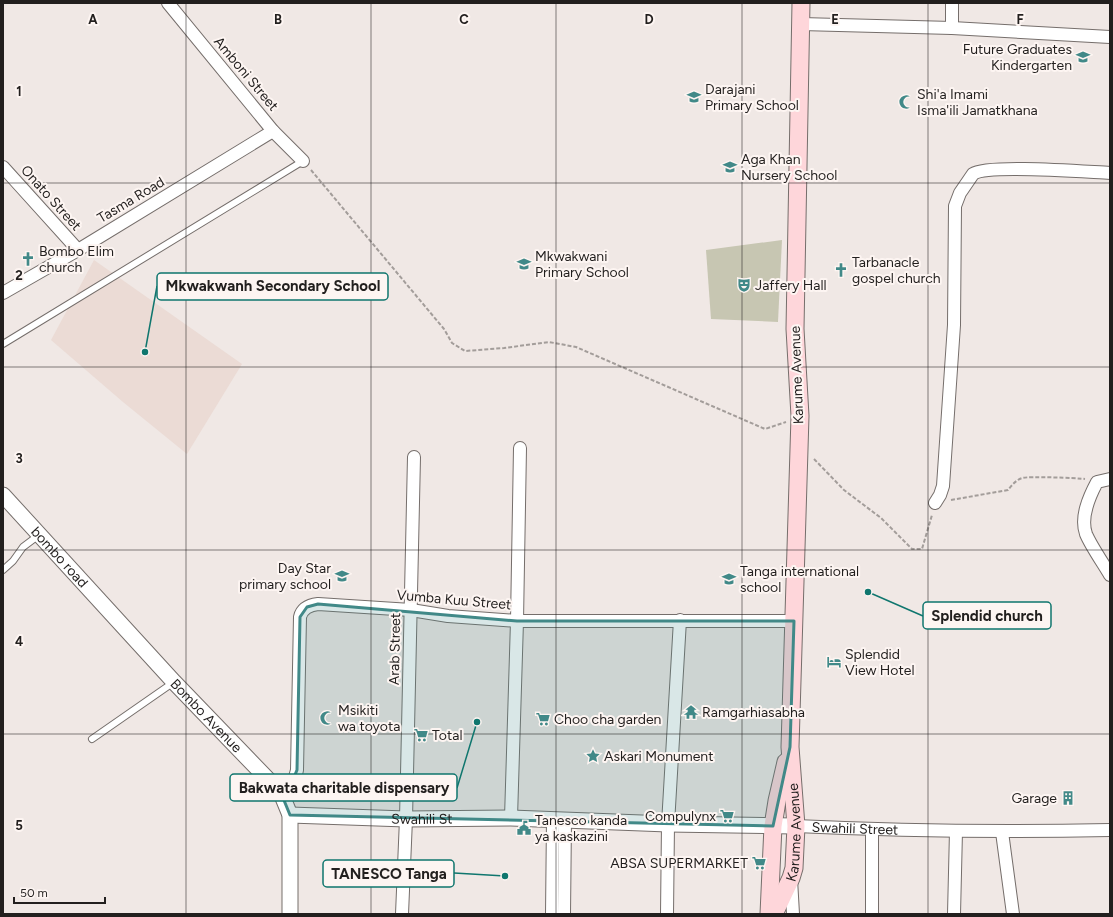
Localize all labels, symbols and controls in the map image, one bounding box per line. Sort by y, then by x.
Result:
text: A [88,12,98,27]
text: B [274,12,282,27]
text: C [459,12,469,27]
text: D [644,12,654,27]
text: E [831,12,839,27]
text: F [1016,12,1024,27]
street label: Amboni Street [210,34,282,114]
place label: Future Graduates Kindergarten [963,41,1072,74]
school or university icon: Future Graduates Kindergarten [1075,49,1091,65]
place label: Darajani Primary School [705,81,799,114]
text: 1 [16,84,22,99]
place label: Shi'a Imami Isma'ili Jamatkhana [917,86,1038,119]
school or university icon: Darajani Primary School [686,89,702,105]
mosque icon: Shi'a Imami Isma'ili Jamatkhana [898,94,914,110]
place label: Aga Khan Nursery School [741,151,837,184]
school or university icon: Aga Khan Nursery School [722,159,738,175]
street label: Onato Street [17,162,85,234]
street label: Tasma Road [94,173,168,227]
place label: Bombo Elim church [39,243,114,276]
place label: Mkwakwani Primary School [535,248,629,281]
church icon: Bombo Elim church [20,251,36,267]
place label: Tarbanacle gospel church [852,254,941,287]
school or university icon: Mkwakwani Primary School [516,256,532,272]
church icon: Tarbanacle gospel church [833,262,849,278]
text: 2 [15,268,23,283]
callout: Mkwakwanh Secondary School [157,273,388,300]
text: Mkwakwanh Secondary School [166,277,380,295]
theatre icon: Jaffery Hall [736,277,752,293]
place label: Jaffery Hall [755,277,827,294]
street label: Karume Avenue [787,325,807,425]
text: 3 [15,451,23,466]
street label: bombo road [28,523,92,591]
place label: Day Star primary school [239,560,331,593]
place label: Tanga international school [740,563,859,596]
school or university icon: Day Star primary school [334,568,350,584]
school or university icon: Tanga international school [721,571,737,587]
street label: Vumba Kuu Street [396,587,512,613]
callout: Splendid church [923,602,1051,629]
text: Splendid church [931,607,1043,625]
street label: Arab Street [386,613,404,685]
text: 4 [15,634,23,649]
place label: Splendid View Hotel [845,646,914,679]
hotel icon: Splendid View Hotel [826,654,842,670]
street label: Bombo Avenue [167,675,246,756]
place label: Msikiti wa toyota [338,702,400,735]
temple icon: Ramgarhiasabha [683,704,699,720]
place label: Ramgarhiasabha [702,704,805,721]
mosque icon: Msikiti wa toyota [319,710,335,726]
supermarket icon: Choo cha garden [535,711,551,727]
place label: Choo cha garden [554,711,662,728]
supermarket icon: Total [413,727,429,743]
place label: Total [432,727,462,744]
place icon: Askari Monument [585,748,601,764]
place label: Askari Monument [604,748,713,765]
callout: Bakwata charitable dispensary [230,774,457,801]
text: Bakwata charitable dispensary [239,779,450,797]
street label: Karume Avenue [782,782,805,883]
place label: Garage [1011,790,1057,807]
building icon: Garage [1060,790,1076,806]
place label: Compulynx [645,808,716,825]
supermarket icon: Compulynx [719,808,735,824]
street label: Swahili St [391,810,453,828]
place label: Tanesco kanda ya kaskazini [535,812,627,845]
text: 5 [15,818,23,833]
street label: Swahili Street [811,818,899,838]
public building icon: Tanesco kanda ya kaskazini [516,820,532,836]
place label: ABSA SUPERMARKET [610,855,748,872]
supermarket icon: ABSA SUPERMARKET [751,855,767,871]
callout: TANESCO Tanga [323,860,454,887]
text: TANESCO Tanga [331,865,447,883]
scale bar [14,879,105,905]
text: 50 m [20,886,48,900]

